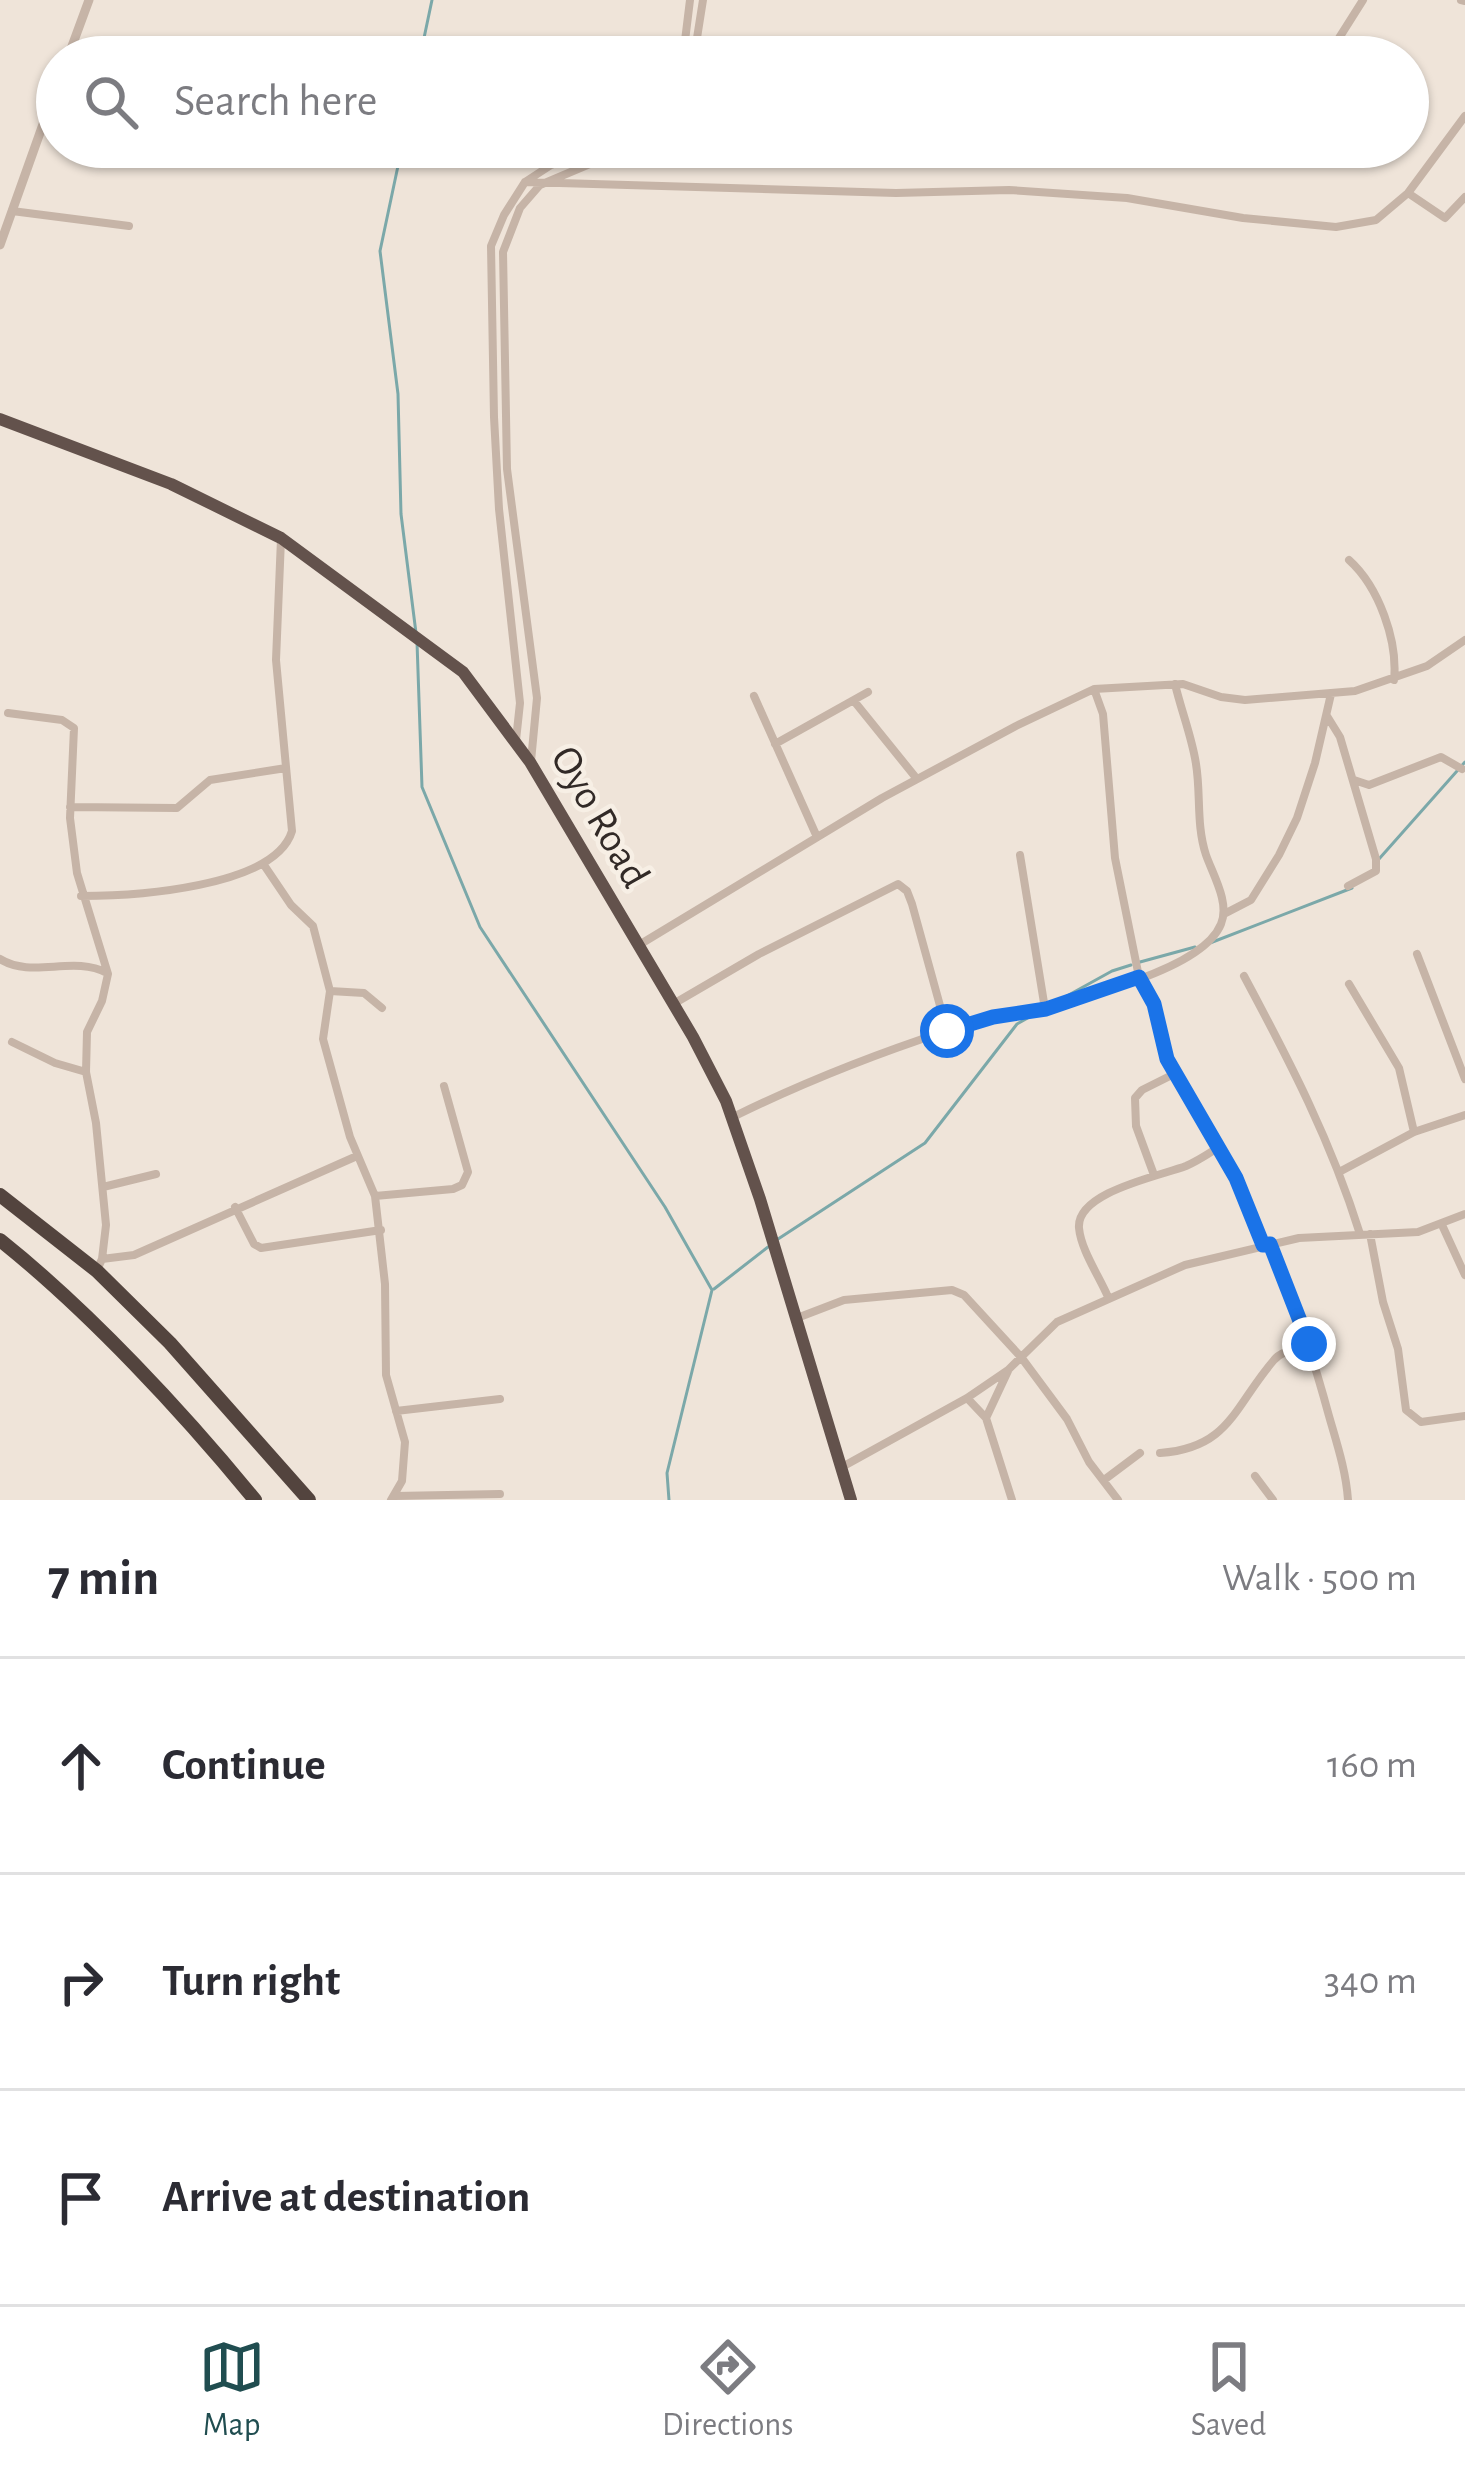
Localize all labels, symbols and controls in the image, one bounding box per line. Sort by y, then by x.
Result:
search box [36,36,1429,168]
icon: search [78,69,144,135]
text: Search here [174,79,377,124]
street label: Oyo Road [543,739,657,895]
route start [920,1004,974,1058]
route end [1282,1317,1336,1371]
text: 7 min [48,1553,159,1604]
text: Walk · 500 m [1222,1559,1417,1598]
icon: ahead [48,1733,114,1799]
text: Continue [162,1743,326,1788]
text: 160 m [1327,1746,1417,1785]
icon: right [48,1949,114,2015]
text: Turn right [162,1959,340,2004]
text: 340 m [1324,1962,1417,2001]
icon: arrive [48,2165,114,2231]
text: Arrive at destination [162,2175,530,2220]
tab: Map [199,2334,265,2446]
tab: Directions [662,2334,793,2446]
tab: Saved [1191,2334,1266,2446]

